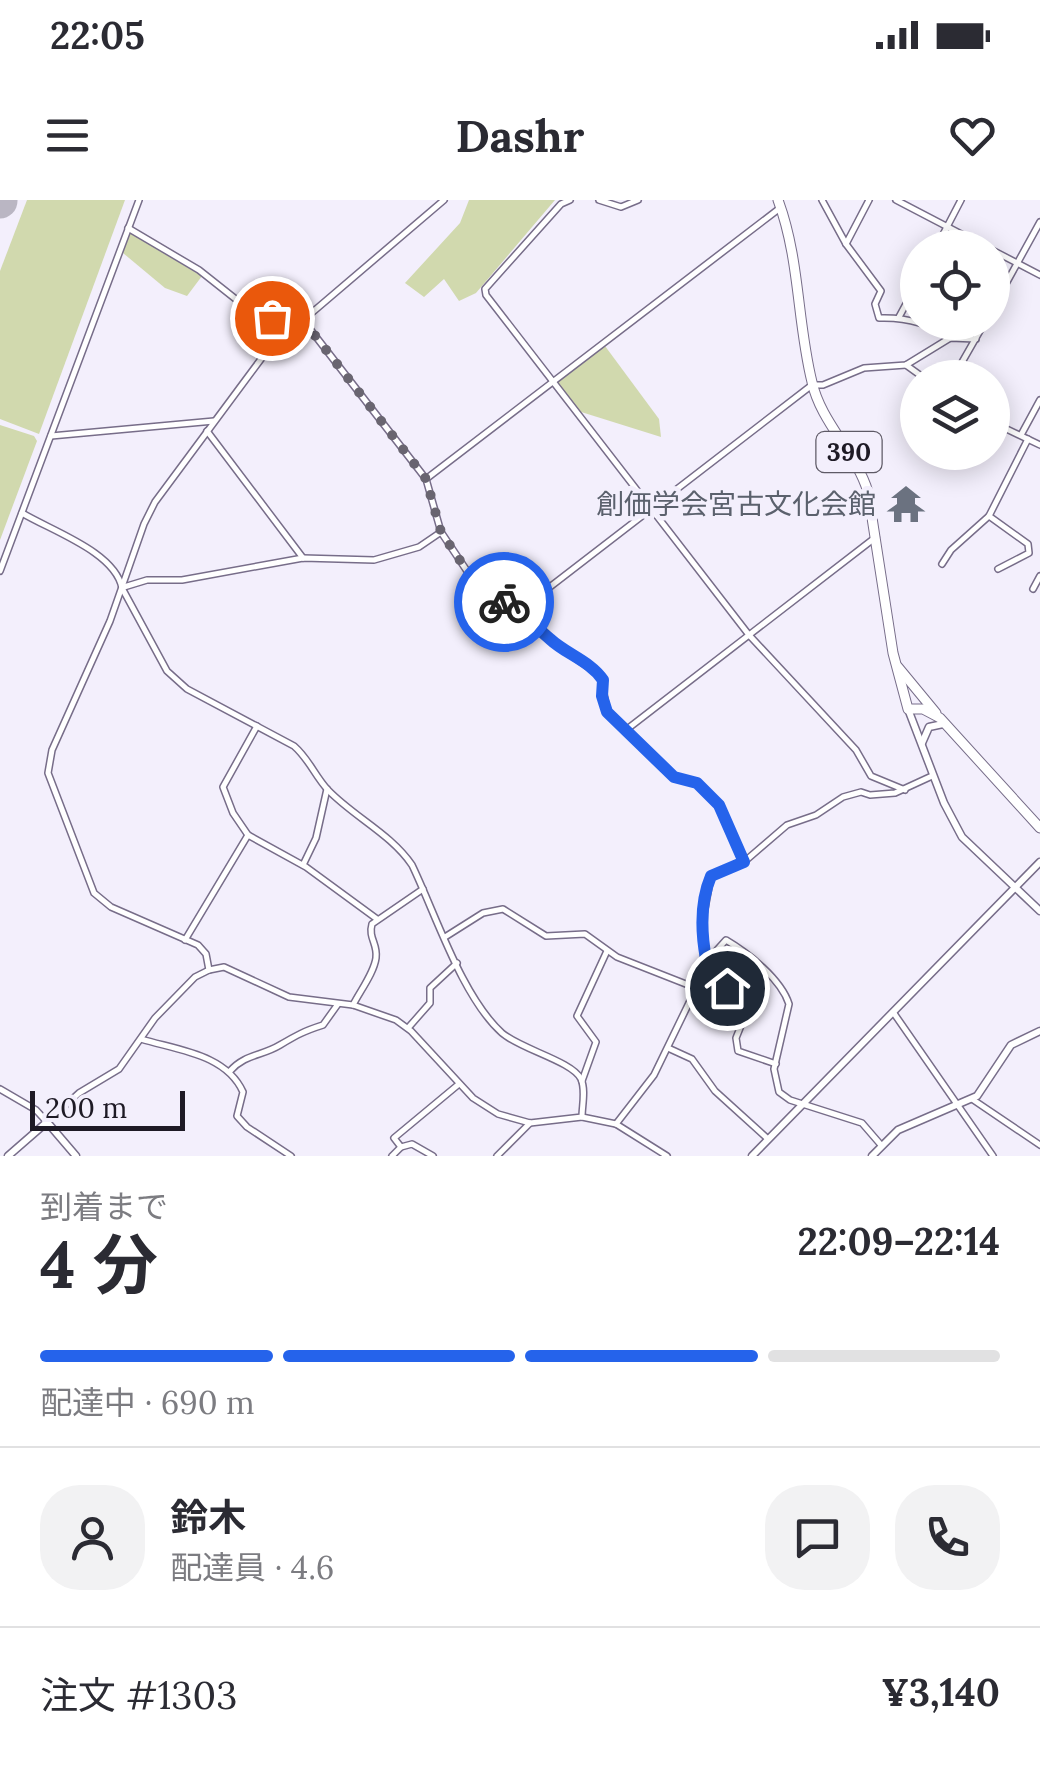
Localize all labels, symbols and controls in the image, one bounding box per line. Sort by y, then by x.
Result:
text: 22:05 [50,11,145,59]
text: Dashr [456,107,584,164]
icon: menu [40,108,95,163]
icon: heart [945,108,1000,163]
map controls [900,230,1010,470]
button: locate [900,230,1010,340]
pin [230,276,315,361]
icon: bag [245,291,300,346]
button: layers [900,360,1010,470]
road number: 390 [816,432,882,472]
temple icon: 創価学会宮古文化会館 [885,483,927,525]
place label: 創価学会宮古文化会館 [596,486,876,522]
courier [454,552,554,652]
icon: bike [477,575,532,630]
pin [685,946,770,1031]
icon: home [700,961,755,1016]
scale bar [30,1086,185,1130]
text: 200 m [45,1090,127,1126]
text: 到着まで [40,1186,168,1227]
text: 22:09–22:14 [797,1217,1000,1265]
text: 4 分 [40,1223,158,1306]
text: 配達中 · 690 m [40,1382,255,1423]
button: person [40,1485,145,1590]
button: chat [765,1485,870,1590]
button: phone [895,1485,1000,1590]
text: 鈴木 [170,1493,246,1541]
text: 配達員 · 4.6 [170,1547,334,1588]
text: ¥3,140 [881,1668,1000,1716]
text: 注文 #1303 [40,1671,237,1719]

